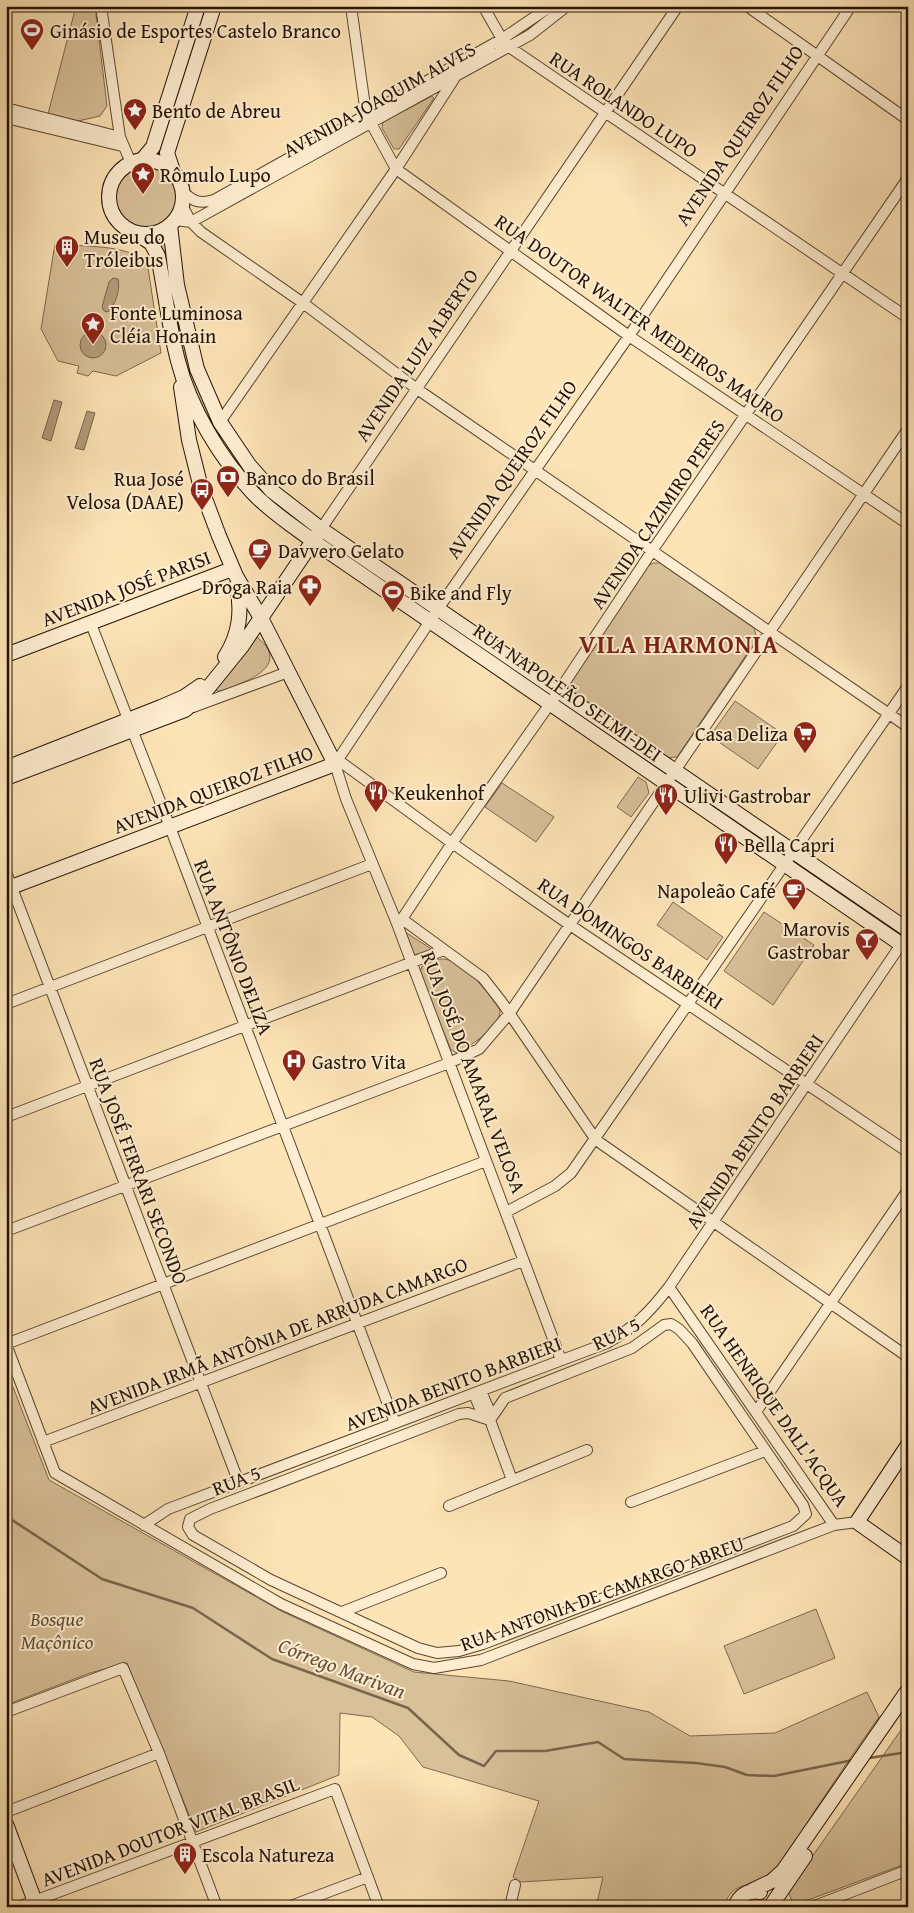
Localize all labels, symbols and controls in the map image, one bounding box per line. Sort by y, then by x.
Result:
place label: Ginásio de Esportes Castelo Branco [50,16,341,45]
sports icon: Ginásio de Esportes Castelo Branco [19,17,45,51]
street label: AVENIDA JOAQUIM ALVES [277,34,481,164]
street label: AVENIDA QUEIROZ FILHO [668,39,810,231]
street label: RUA ROLANDO LUPO [544,43,704,165]
place label: Bento de Abreu [152,96,281,125]
place icon: Bento de Abreu [122,97,148,131]
place label: Rômulo Lupo [160,160,271,189]
place icon: Rômulo Lupo [130,161,156,195]
street label: RUA DOUTOR WALTER MEDEIROS MAURO [489,206,791,430]
place label: Museu do Tróleibus [84,222,165,274]
building icon: Museu do Tróleibus [54,234,80,268]
street label: AVENIDA LUIZ ALBERTO [347,263,485,447]
place label: Fonte Luminosa Cléia Honain [110,298,243,350]
place icon: Fonte Luminosa Cléia Honain [80,311,106,345]
street label: AVENIDA QUEIROZ FILHO [438,374,584,564]
street label: AVENIDA CAZIMIRO PERES [583,413,731,615]
place label: Banco do Brasil [246,463,375,492]
place label: Rua José Velosa (DAAE) [66,464,184,516]
bank icon: Banco do Brasil [215,464,241,498]
bus stop icon: Rua José Velosa (DAAE) [189,477,215,511]
place label: Davvero Gelato [278,536,404,565]
cafe icon: Davvero Gelato [247,537,273,571]
street label: AVENIDA JOSÉ PARISI [37,542,215,634]
place label: Droga Raia [202,572,293,601]
pharmacy icon: Droga Raia [297,573,323,607]
place label: Bike and Fly [410,578,512,607]
sports icon: Bike and Fly [380,579,406,613]
street label: RUA NAPOLEÃO SELMI-DEI [468,616,668,768]
district label: VILA HARMONIA [579,626,779,662]
place label: Casa Deliza [695,719,789,748]
supermarket icon: Casa Deliza [792,720,818,754]
street label: AVENIDA QUEIROZ FILHO [109,737,317,841]
place label: Keukenhof [394,778,487,807]
restaurant icon: Keukenhof [363,779,389,813]
place label: Ulivi Gastrobar [684,781,811,810]
restaurant icon: Ulivi Gastrobar [653,782,679,816]
place label: Bella Capri [744,830,835,859]
restaurant icon: Bella Capri [713,831,739,865]
street label: RUA ANTÔNIO DELIZA [187,855,281,1039]
street label: RUA DOMINGOS BARBIERI [532,870,730,1016]
place label: Napoleão Café [657,876,776,905]
cafe icon: Napoleão Café [781,877,807,911]
place label: Marovis Gastrobar [768,914,850,966]
bar icon: Marovis Gastrobar [854,927,880,961]
street label: RUA JOSÉ DO AMARAL VELOSA [414,947,534,1197]
street label: AVENIDA BENITO BARBIERI [678,1028,830,1234]
place label: Gastro Vita [312,1047,407,1076]
hospital icon: Gastro Vita [281,1048,307,1082]
street label: RUA JOSÉ FERRARI SECONDO [82,1054,196,1288]
street label: AVENIDA IRMÃ ANTÔNIA DE ARRUDA CAMARGO [82,1249,472,1421]
street label: RUA HENRIQUE DALL'ACQUA [694,1298,856,1512]
street label: RUA 5 [587,1309,645,1357]
street label: AVENIDA BENITO BARBIERI [341,1328,565,1438]
street label: RUA 5 [208,1458,264,1502]
street label: RUA ANTONIA DE CAMARGO ABREU [456,1528,748,1658]
park label: Bosque Maçônico [21,1604,94,1656]
water label: Córrego Marivan [274,1630,410,1707]
street label: AVENIDA DOUTOR VITAL BRASIL [37,1768,303,1894]
place label: Escola Natureza [202,1840,335,1869]
building icon: Escola Natureza [172,1841,198,1875]

